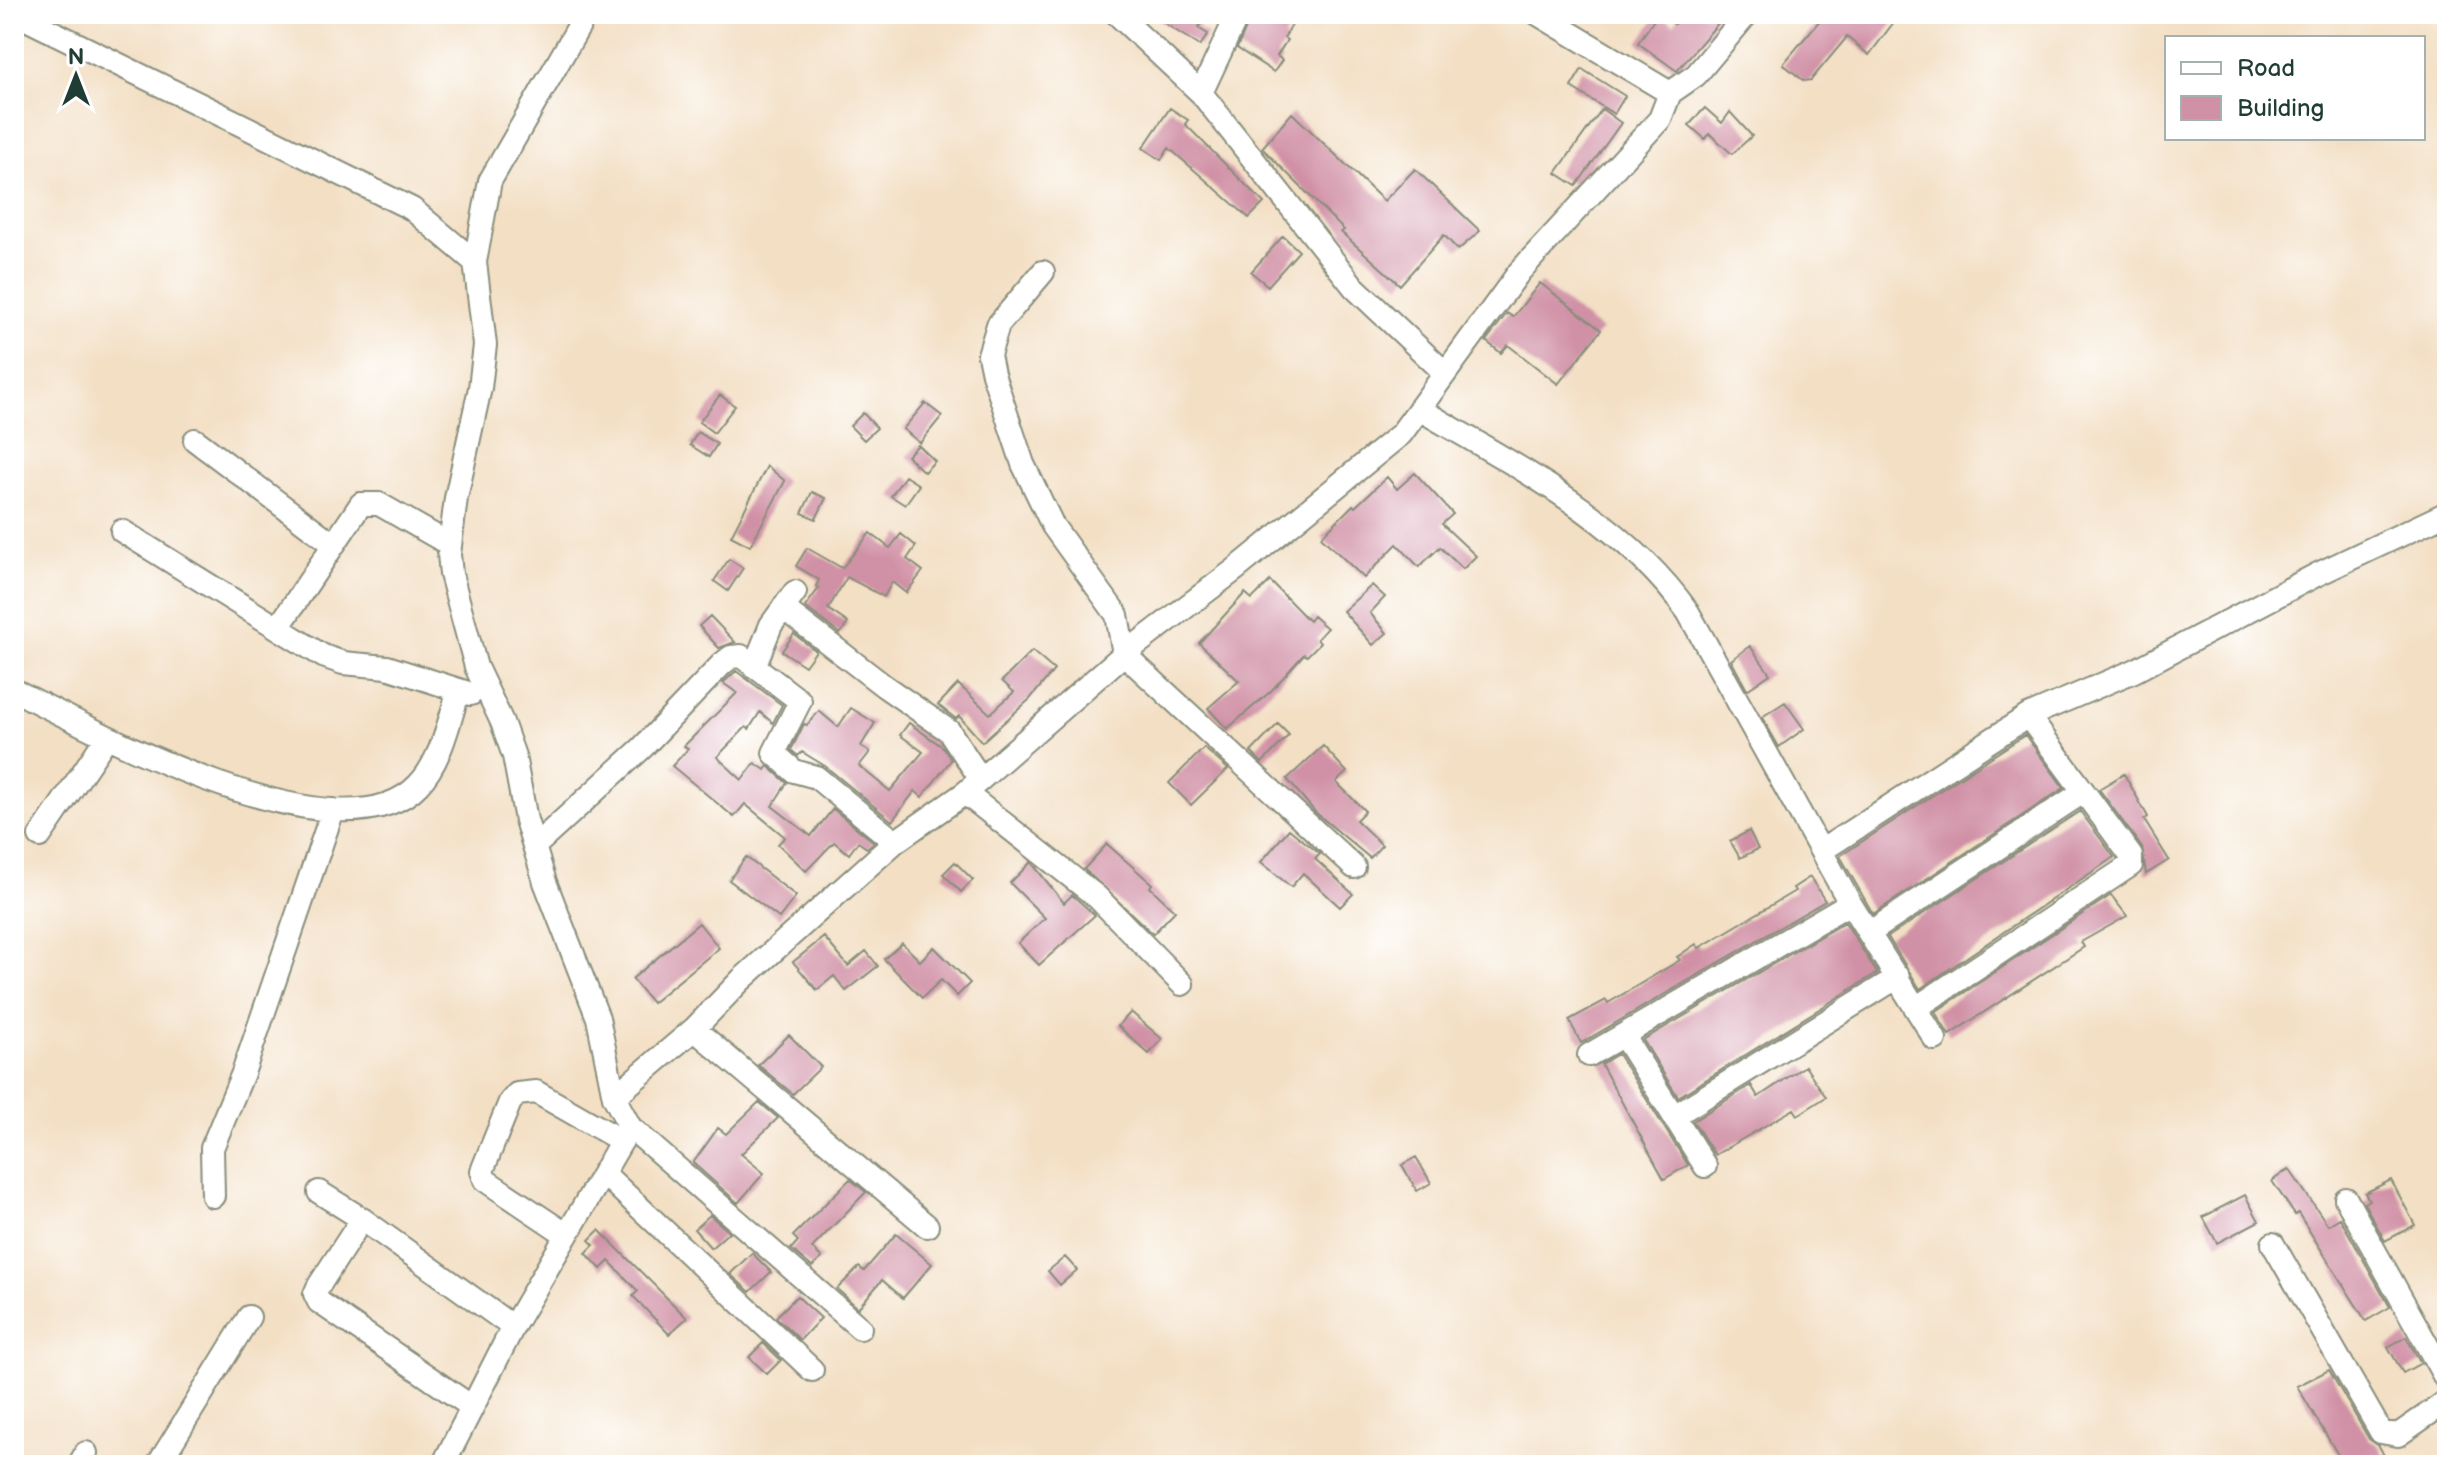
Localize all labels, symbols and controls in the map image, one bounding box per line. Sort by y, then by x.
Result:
north arrow [36,36,116,116]
legend [2165,36,2425,140]
text: N [68,44,84,71]
text: Road [2237,54,2295,83]
text: Building [2237,94,2324,123]

